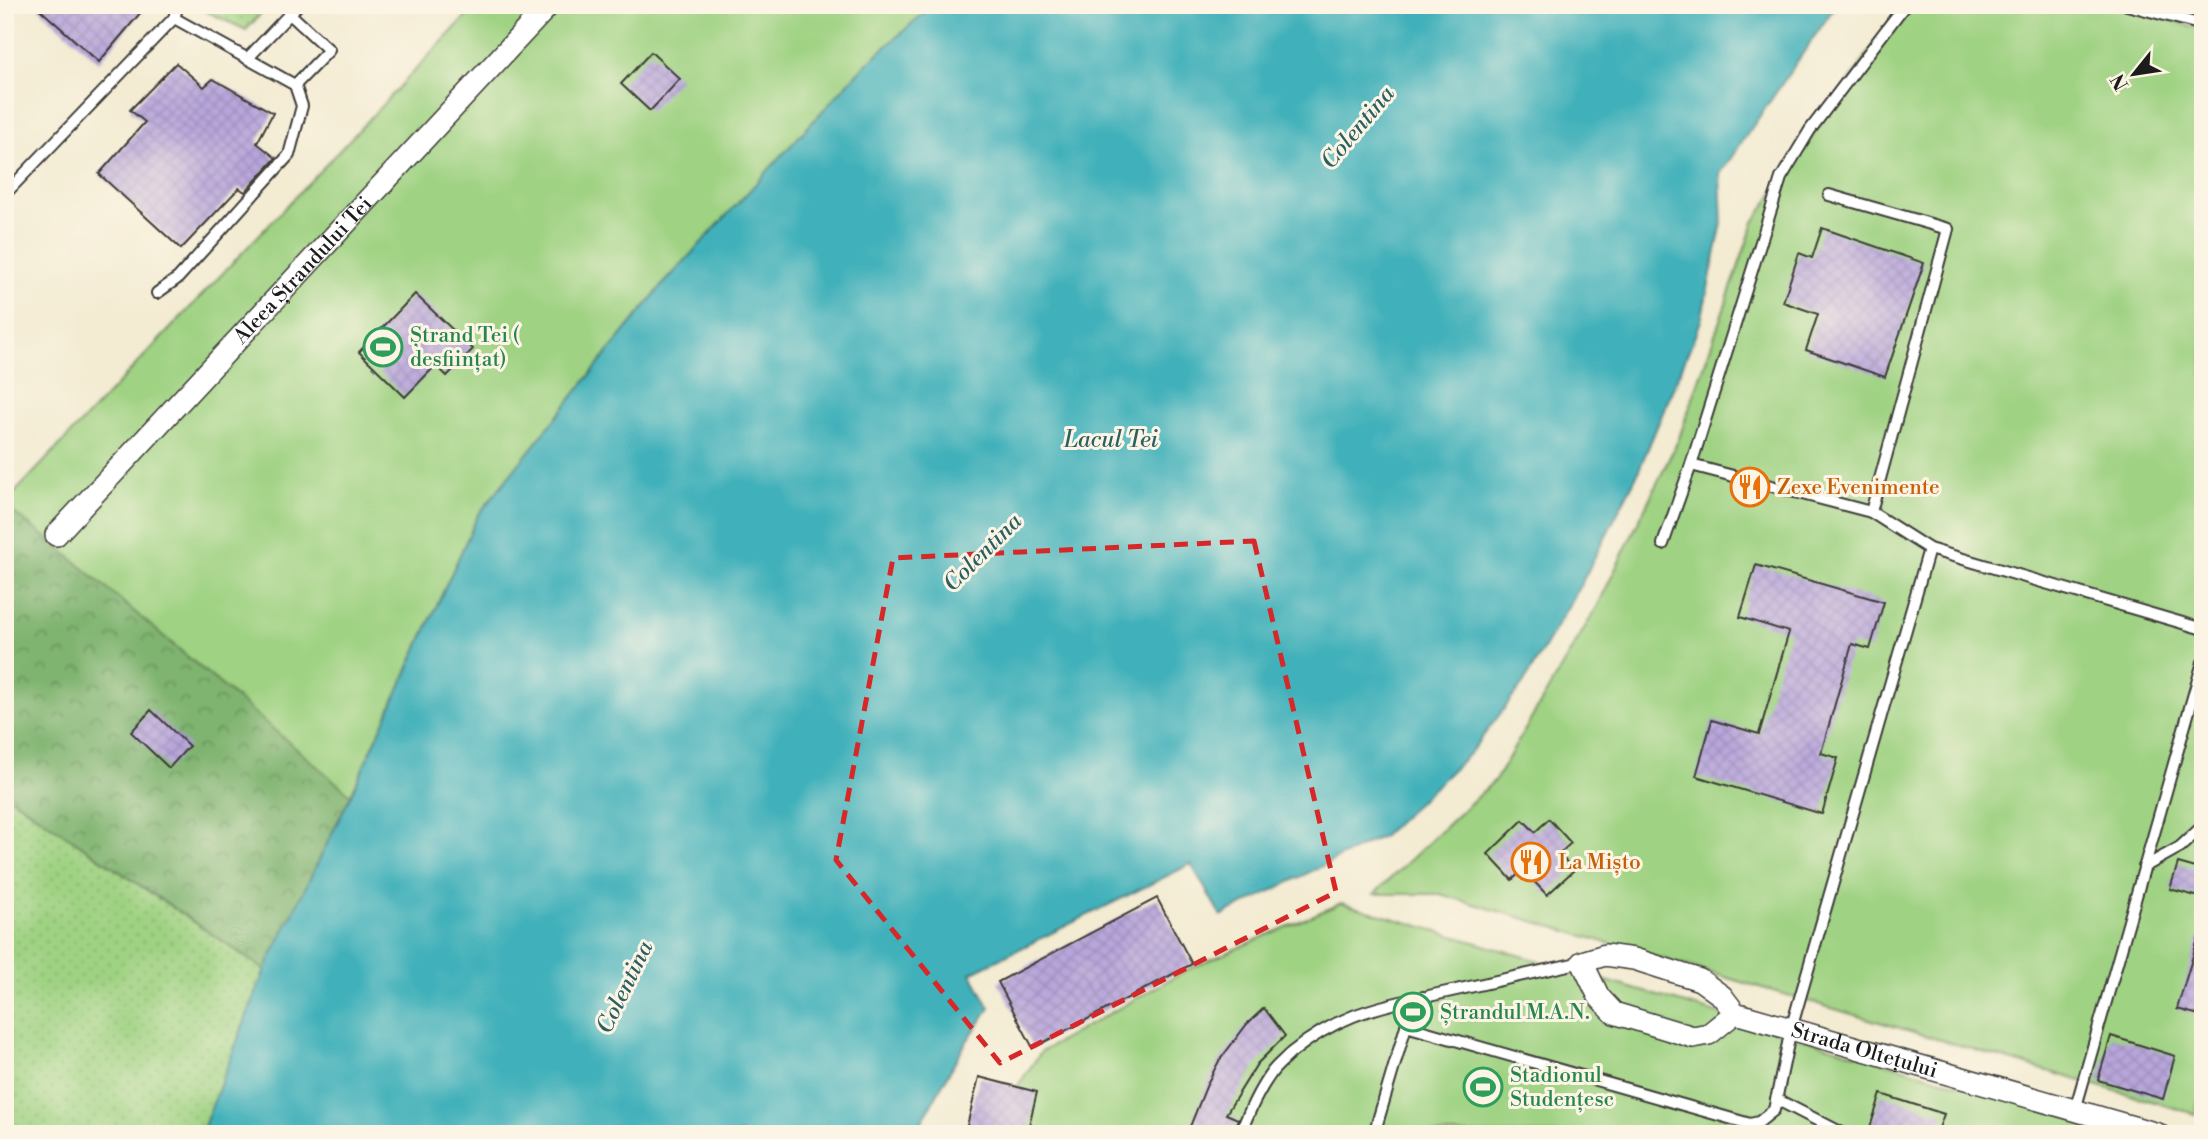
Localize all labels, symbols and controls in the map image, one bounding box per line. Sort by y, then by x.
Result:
north arrow [2100,38,2170,108]
text: N [2106,69,2134,95]
water label: Colentina [1315,80,1401,175]
street label: Aleea Ștrandului Tei [228,191,378,351]
place label: Ștrand Tei ( desființat) [410,323,520,373]
sports icon: Ștrand Tei ( desființat) [362,326,404,368]
water label: Lacul Tei [1063,426,1159,454]
restaurant icon: Zexe Evenimente [1729,466,1771,508]
place label: Zexe Evenimente [1777,475,1940,501]
water label: Colentina [938,507,1028,598]
restaurant icon: La Mișto [1510,841,1552,883]
place label: La Mișto [1558,850,1641,876]
water label: Colentina [591,936,659,1038]
sports icon: Ștrandul M.A.N. [1392,991,1434,1033]
place label: Ștrandul M.A.N. [1440,1000,1590,1026]
street label: Strada Oltețului [1788,1018,1941,1084]
place label: Stadionul Studențesc [1510,1063,1614,1113]
sports icon: Stadionul Studențesc [1462,1066,1504,1108]

